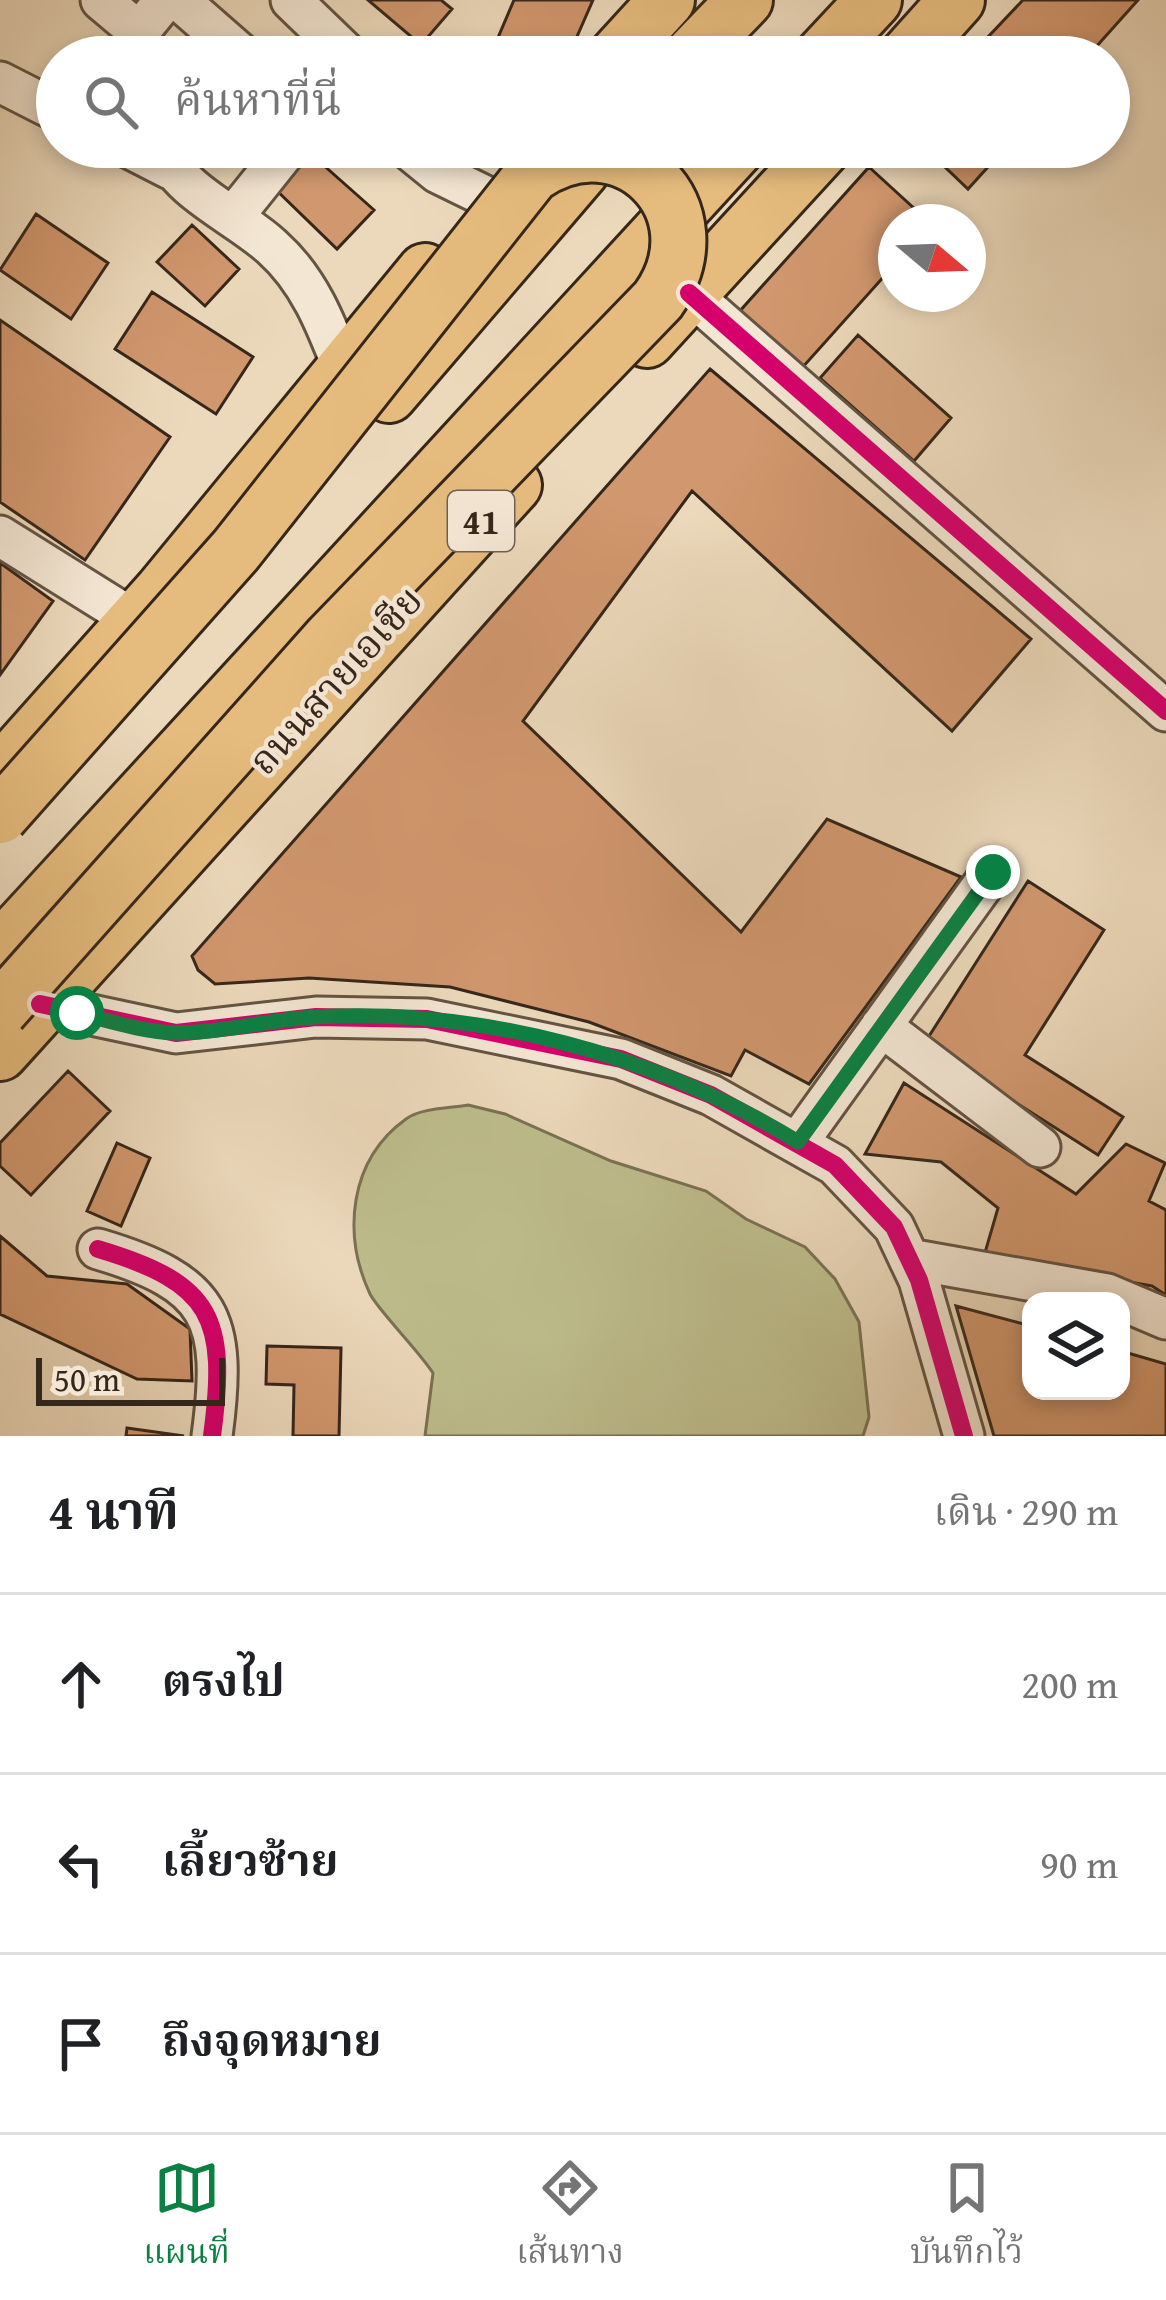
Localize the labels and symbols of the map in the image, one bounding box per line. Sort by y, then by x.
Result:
north arrow [878,204,986,312]
road number: 41 [448,491,514,551]
street label: ถนนสายเอเชีย [234,573,435,787]
route end [966,845,1020,899]
route start [50,986,104,1040]
scale bar [36,1352,225,1405]

